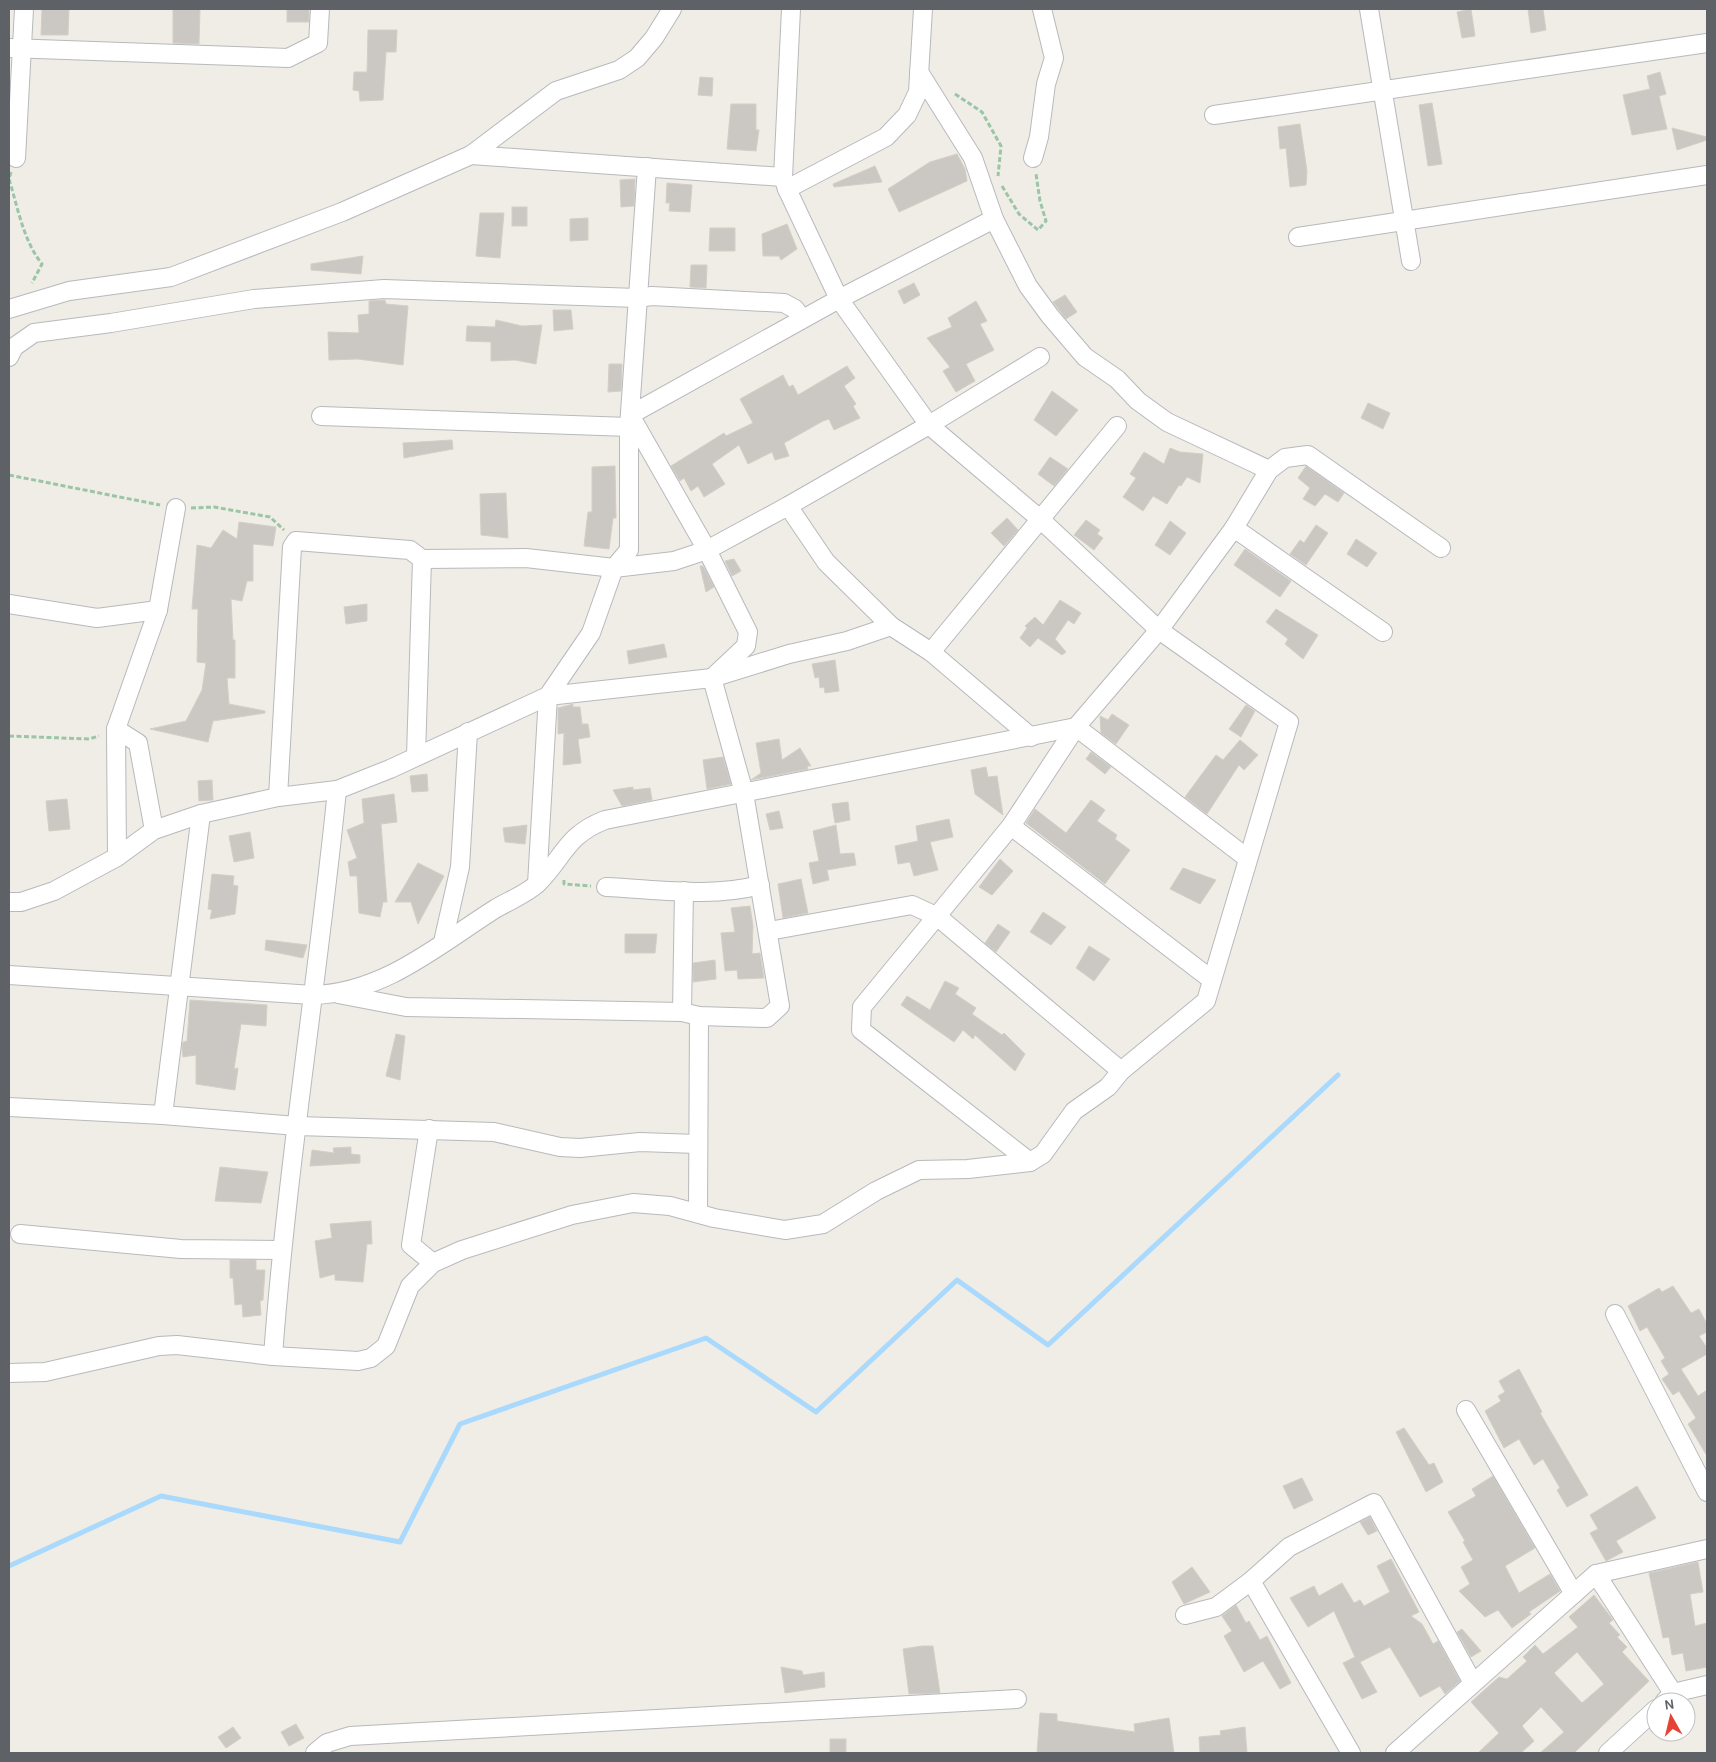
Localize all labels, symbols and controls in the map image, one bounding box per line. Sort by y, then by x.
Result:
north arrow [1646,1692,1696,1742]
text: N [1663,1696,1675,1714]

